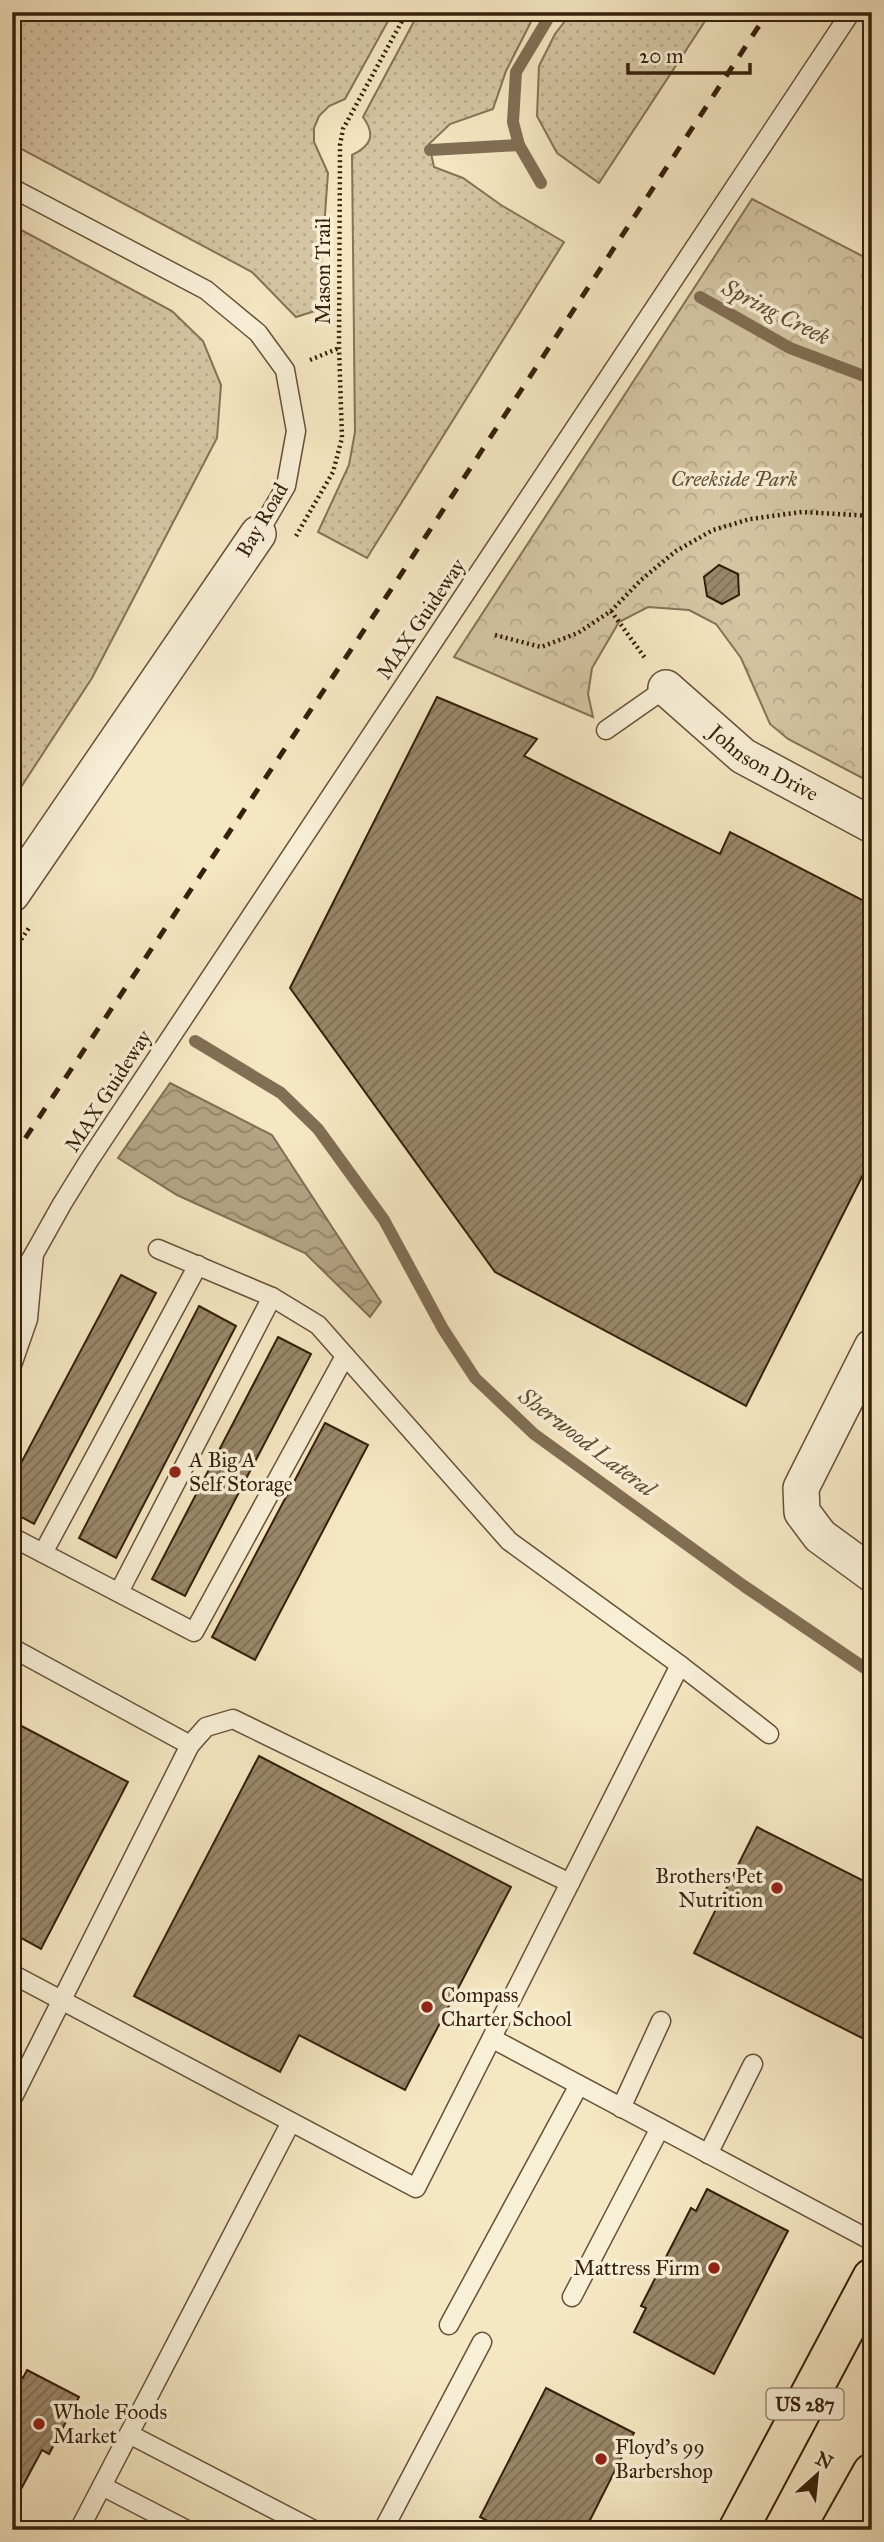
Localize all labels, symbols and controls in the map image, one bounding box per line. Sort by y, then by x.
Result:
scale bar [628,32,751,76]
text: 20 m [639,43,684,69]
street label: Mason Trail [310,217,336,324]
water label: Spring Creek [716,273,834,352]
park label: Creekside Park [671,466,798,492]
street label: Bay Road [230,478,294,562]
street label: MAX Guideway [371,553,472,684]
street label: Johnson Drive [702,718,823,807]
street label: MAX Guideway [59,1024,158,1157]
water label: Sherwood Lateral [512,1381,662,1504]
place label: A Big A Self Storage [188,1447,293,1497]
marker: A Big A Self Storage [167,1464,183,1480]
place label: Brothers Pet Nutrition [655,1863,764,1913]
marker: Brothers Pet Nutrition [769,1880,785,1896]
place label: Compass Charter School [441,1982,572,2032]
marker: Compass Charter School [419,1999,435,2015]
place label: Mattress Firm [573,2255,700,2281]
marker: Mattress Firm [706,2260,722,2276]
road number: US 287 [766,2388,844,2420]
place label: Whole Foods Market [53,2399,167,2449]
marker: Whole Foods Market [31,2416,47,2432]
place label: Floyd's 99 Barbershop [615,2434,713,2484]
north arrow [782,2440,852,2510]
text: N [812,2446,837,2474]
marker: Floyd's 99 Barbershop [593,2451,609,2467]

